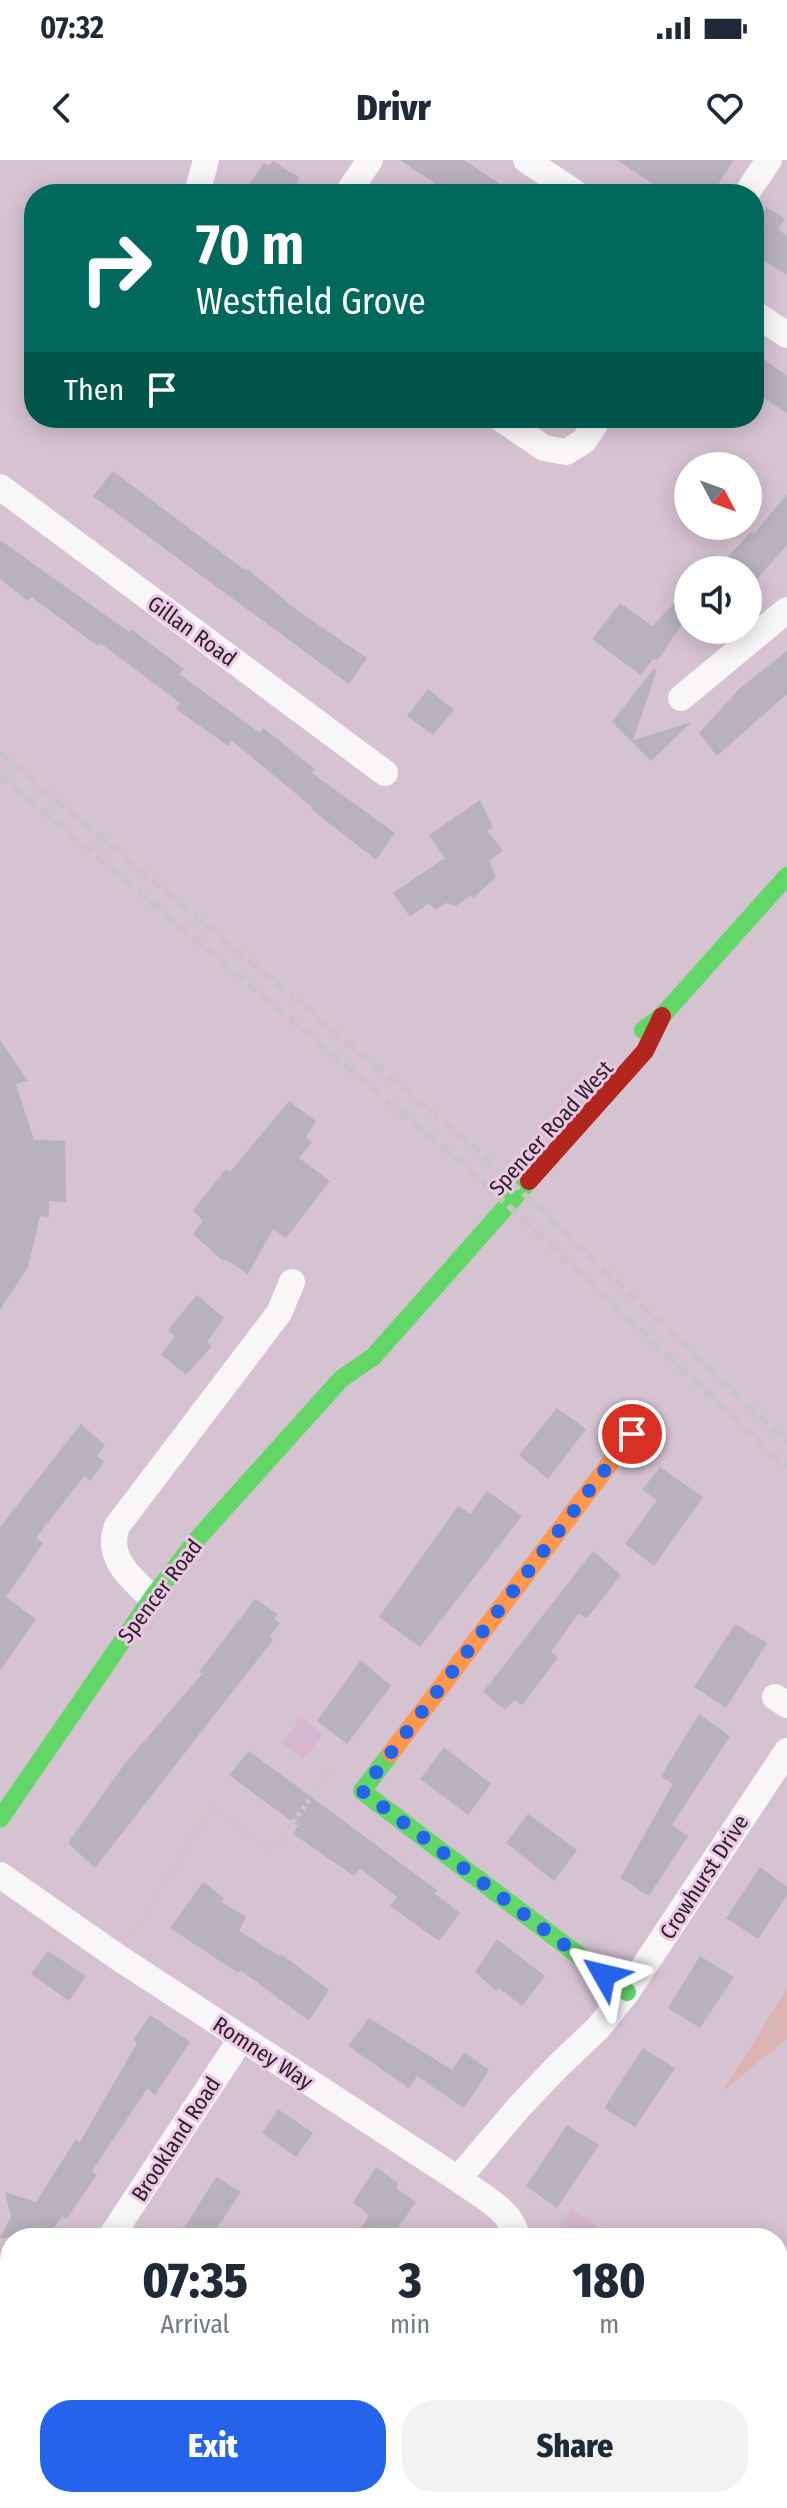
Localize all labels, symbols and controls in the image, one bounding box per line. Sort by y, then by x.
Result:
text: 07:32 [40,10,104,46]
icon: back [40,86,84,130]
text: Drivr [356,86,431,130]
icon: heart [703,86,747,130]
text: 70 m [196,212,304,279]
icon: right [64,216,168,320]
text: Westfield Grove [196,280,426,324]
icon: arrive [140,368,184,412]
text: Then [64,372,124,408]
north arrow [674,452,762,540]
map controls [674,452,762,644]
button: sound [674,556,762,644]
street label: Gillan Road [142,590,242,672]
street label: Spencer Road West [483,1054,619,1201]
pin [598,1400,666,1468]
icon: arrive [610,1412,654,1456]
street label: Spencer Road [112,1534,208,1648]
street label: Crowhurst Drive [654,1810,754,1944]
position arrow [562,1933,646,2017]
street label: Romney Way [208,2011,318,2095]
street label: Brookland Road [126,2072,226,2206]
text: 07:35 [142,2252,248,2310]
text: 3 [399,2252,422,2310]
text: 180 [573,2252,646,2310]
text: Arrival [161,2309,230,2340]
text: min [390,2309,430,2340]
text: m [599,2309,619,2340]
button: Exit [40,2400,386,2492]
button: Share [402,2400,748,2492]

